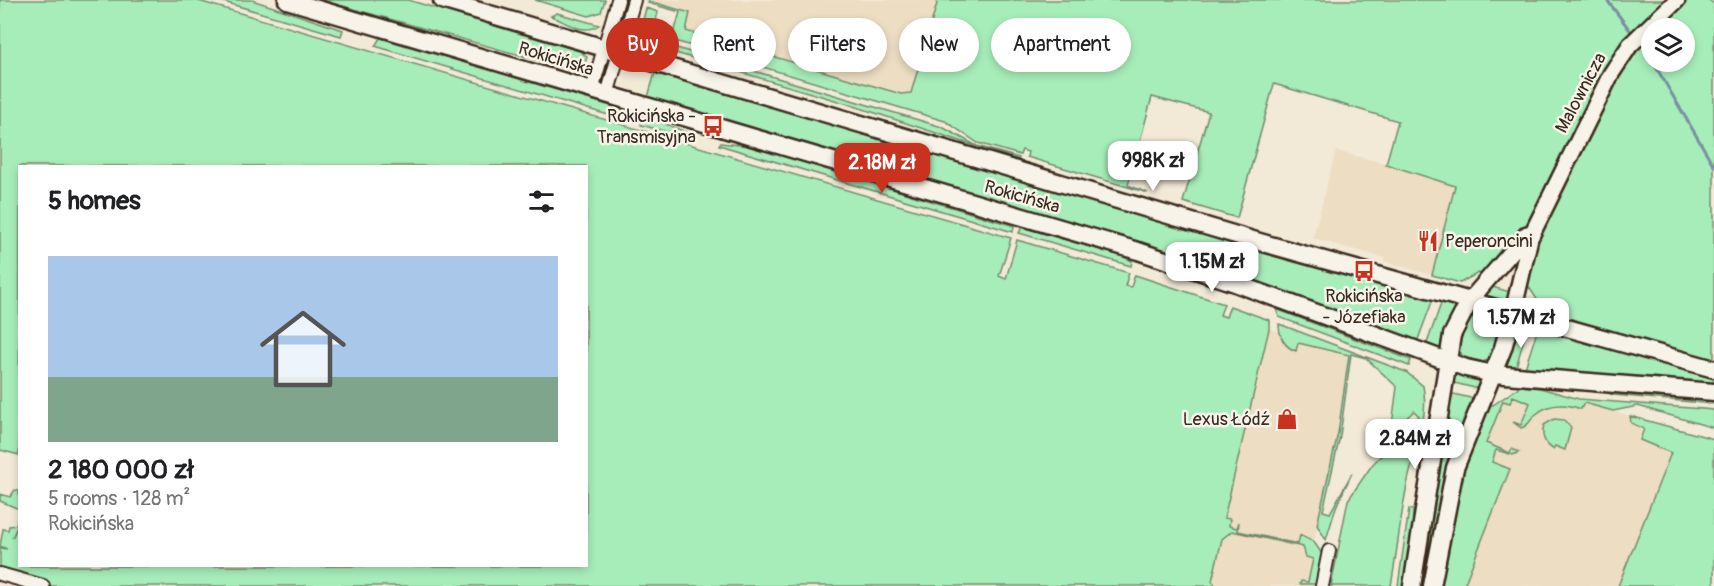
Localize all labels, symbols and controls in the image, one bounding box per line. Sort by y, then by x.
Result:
chip: Buy [606,18,679,72]
chip: Rent [691,18,776,72]
chip: Filters [788,18,887,72]
chip: New [899,18,979,72]
chip: Apartment [991,18,1131,72]
map controls [1641,18,1695,72]
button: layers [1641,18,1695,72]
street label: Rokicińska [516,37,596,81]
street label: Malownicza [1550,49,1612,137]
place label: Rokicińska - Transmisyjna [597,105,696,149]
bus stop icon: Rokicińska - Transmisyjna [701,114,725,138]
pin: 998K zł [1098,141,1208,192]
pin: 2.18M zł [820,143,944,194]
text: 998K zł [1122,148,1184,173]
text: 2.18M zł [848,150,916,175]
street label: Rokicińska [982,175,1062,219]
text: 5 homes [48,185,141,217]
icon: filters [525,185,558,218]
restaurant icon: Peperoncini [1416,229,1440,253]
place label: Peperoncini [1445,230,1532,253]
pin: 1.15M zł [1150,242,1274,293]
text: 1.15M zł [1180,249,1244,274]
bus stop icon: Rokicińska - Józefiaka [1352,259,1376,283]
place label: Rokicińska - Józefiaka [1322,285,1406,329]
icon: home [249,295,357,403]
pin: 1.57M zł [1459,298,1583,349]
text: 1.57M zł [1487,305,1555,330]
shop icon: Lexus Łódź [1275,407,1299,431]
place label: Lexus Łódź [1183,408,1270,431]
pin: 2.84M zł [1353,419,1477,470]
text: 2.84M zł [1379,426,1451,451]
text: 2 180 000 zł [48,454,194,486]
text: 5 rooms · 128 m² [48,486,190,511]
text: Rokicińska [48,511,134,536]

